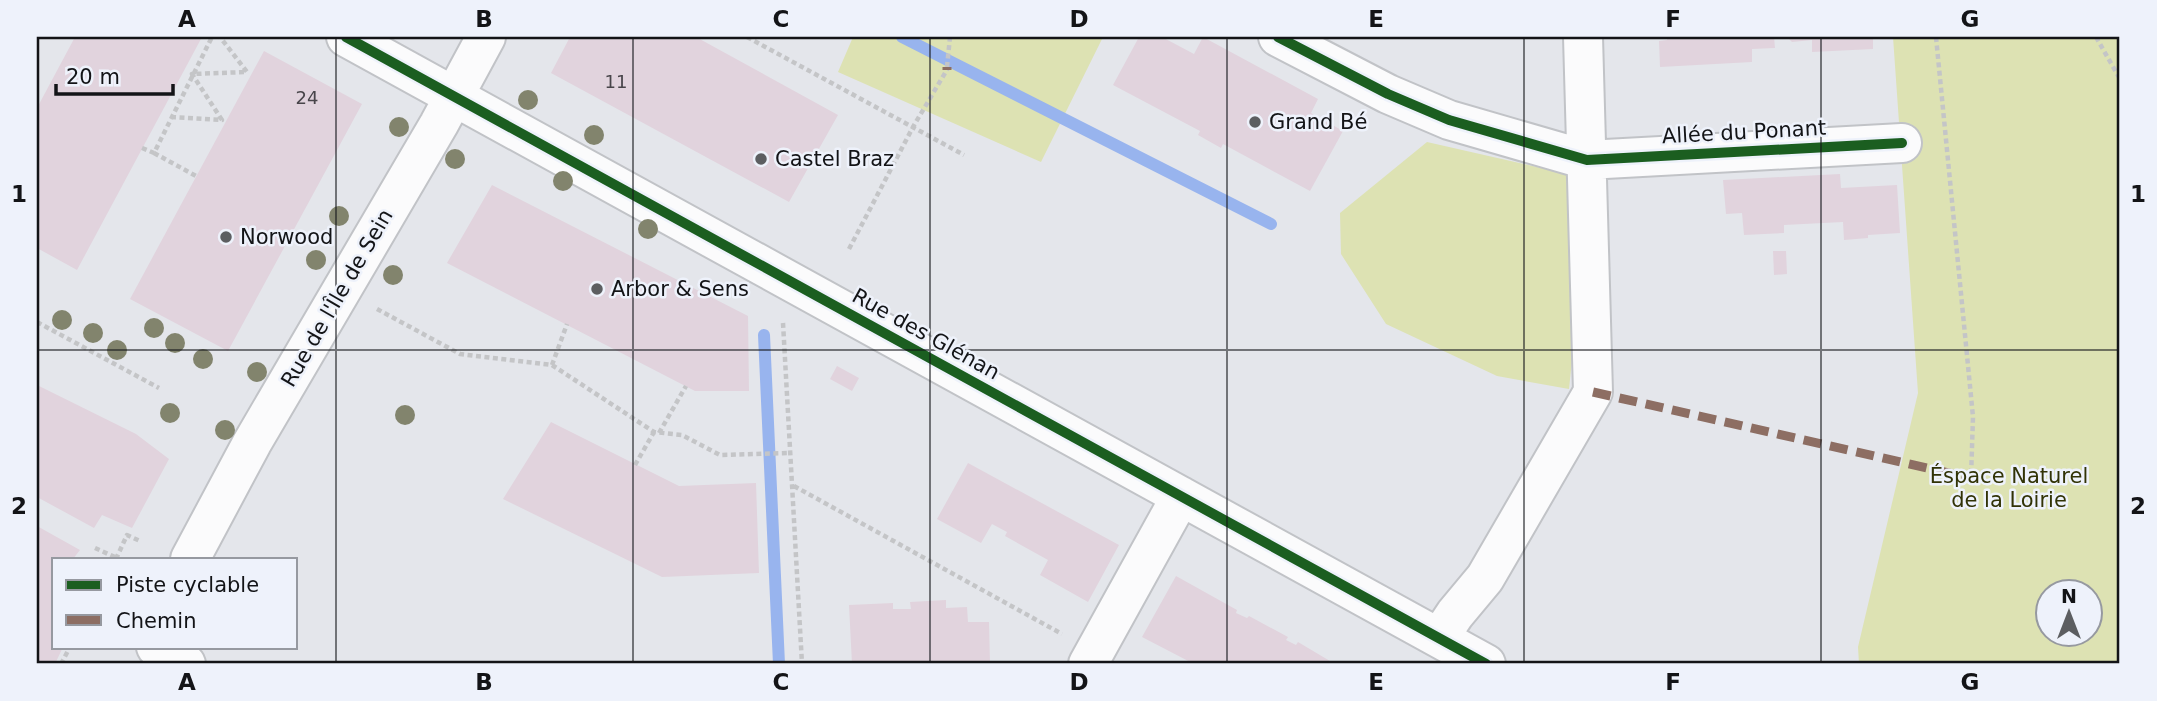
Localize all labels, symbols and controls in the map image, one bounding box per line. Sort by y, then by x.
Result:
text: A [178,6,196,32]
text: B [475,6,493,32]
text: C [773,6,789,32]
text: D [1069,6,1089,32]
text: E [1368,6,1384,32]
text: F [1665,6,1681,32]
text: G [1961,6,1979,32]
scale bar [56,52,173,96]
text: 20 m [66,65,120,89]
house number: 11 [605,71,627,92]
house number: 24 [296,87,318,108]
place label: Grand Bé [1269,110,1367,134]
marker: Grand Bé [1247,114,1263,130]
street label: Allée du Ponant [1661,116,1827,148]
place label: Castel Braz [775,147,894,171]
marker: Castel Braz [753,151,769,167]
text: 1 [11,181,27,207]
text: 1 [2130,181,2146,207]
street label: Rue de l'Île de Sein [275,204,398,391]
place label: Norwood [240,225,333,249]
marker: Norwood [218,229,234,245]
place label: Arbor & Sens [611,277,749,301]
marker: Arbor & Sens [589,281,605,297]
street label: Rue des Glénan [848,284,1004,384]
park label: Éspace Naturel de la Loirie [1930,463,2088,512]
text: 2 [11,493,27,519]
text: 2 [2130,493,2146,519]
legend [52,558,298,648]
text: Piste cyclable [116,573,259,597]
north arrow [2035,578,2104,648]
text: N [2061,585,2077,607]
text: Chemin [116,609,197,633]
text: A [178,669,196,695]
text: B [475,669,493,695]
text: C [773,669,789,695]
text: D [1069,669,1089,695]
text: E [1368,669,1384,695]
text: F [1665,669,1681,695]
text: G [1961,669,1979,695]

